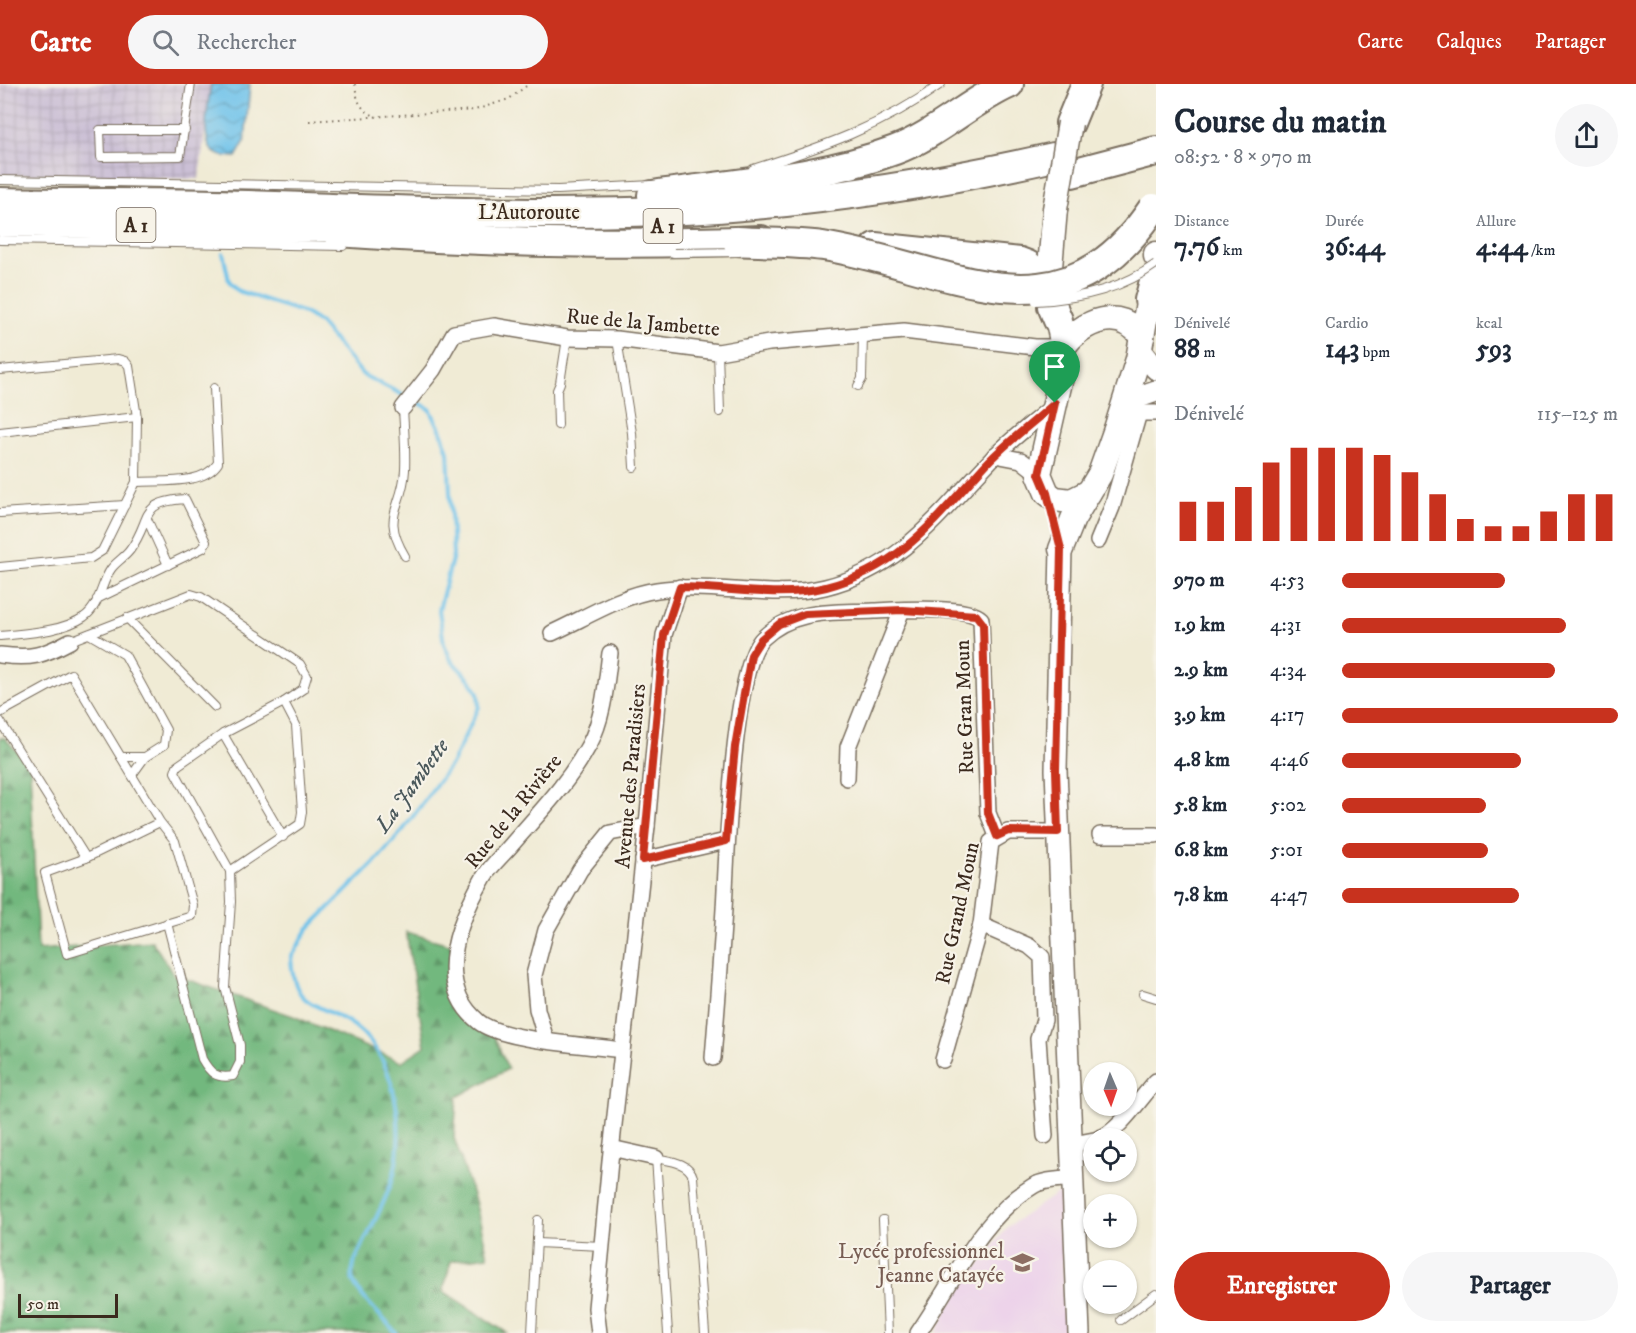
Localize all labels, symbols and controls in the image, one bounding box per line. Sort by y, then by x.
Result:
search box [128,15,548,69]
text: Carte [30,25,92,60]
icon: search [149,26,182,59]
text: Rechercher [197,29,297,56]
text: Carte [1357,29,1403,55]
text: Calques [1436,29,1502,55]
text: Partager [1535,29,1606,55]
text: Course du matin [1174,102,1387,143]
button: share [1555,104,1618,167]
text: 08:52 · 8 × 970 m [1174,145,1312,170]
street label: L'Autoroute [478,200,580,226]
road number: A 1 [116,208,156,242]
road number: A 1 [644,209,682,243]
text: Distance [1174,211,1229,231]
text: Durée [1325,211,1364,231]
text: Allure [1476,211,1516,231]
text: 7.76 [1174,231,1219,264]
text: 36:44 [1325,231,1385,264]
text: 4:44 [1476,231,1528,264]
text: km [1219,240,1243,260]
text: /km [1528,240,1555,260]
street label: Rue de la Jambette [565,303,721,343]
text: Dénivelé [1174,313,1230,333]
text: Cardio [1325,313,1368,333]
text: kcal [1476,313,1502,333]
text: 88 [1174,333,1200,366]
text: 143 [1325,333,1359,366]
text: 593 [1476,333,1512,366]
pin [1029,341,1080,403]
text: m [1200,342,1215,362]
text: bpm [1359,342,1390,362]
icon: arrive [1038,350,1071,383]
text: Dénivelé [1174,402,1244,427]
text: 115–125 m [1537,402,1618,427]
text: 970 m [1174,568,1225,593]
text: 4:53 [1270,568,1304,593]
text: 1.9 km [1174,613,1225,638]
text: 4:31 [1270,613,1302,638]
street label: Rue Gran Moun [950,639,980,775]
text: 2.9 km [1174,658,1228,683]
text: 4:34 [1270,658,1306,683]
street label: Avenue des Paradisiers [610,683,652,870]
text: 3.9 km [1174,703,1225,728]
text: 4:17 [1270,703,1305,728]
water label: La Jambette [368,734,455,839]
text: 4.8 km [1174,748,1230,773]
text: 4:46 [1270,748,1309,773]
street label: Rue de la Rivière [460,749,568,874]
text: 5.8 km [1174,793,1227,818]
text: 5:02 [1270,793,1306,818]
text: 6.8 km [1174,838,1228,863]
text: 5:01 [1270,838,1303,863]
street label: Rue Grand Moun [930,840,986,987]
text: 7.8 km [1174,883,1228,908]
text: 4:47 [1270,883,1308,908]
north arrow [1083,1062,1137,1116]
map controls [1083,1062,1137,1314]
button: locate [1083,1128,1137,1182]
button: + [1083,1194,1137,1248]
place label: Lycée professionnel Jeanne Catayée [838,1239,1005,1289]
school or university icon: Lycée professionnel Jeanne Catayée [1009,1250,1035,1276]
button: Enregistrer [1174,1252,1390,1321]
button: Partager [1402,1252,1618,1321]
button: − [1083,1260,1137,1314]
scale bar [18,1291,118,1318]
text: 50 m [27,1294,59,1314]

